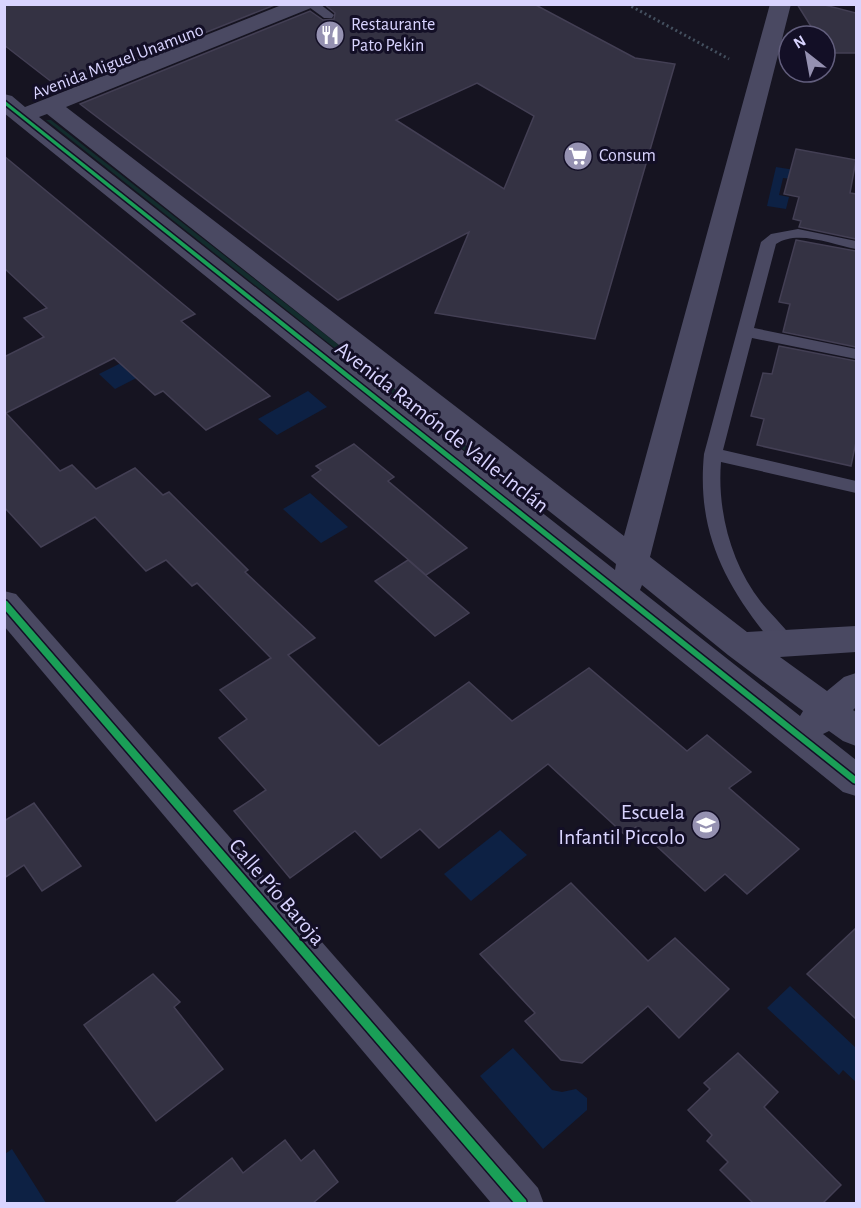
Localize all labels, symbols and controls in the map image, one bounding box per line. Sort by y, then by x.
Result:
place label: Restaurante Pato Pekin [351,16,435,55]
restaurant icon: Restaurante Pato Pekin [314,19,346,51]
street label: Avenida Miguel Unamuno [30,21,206,103]
north arrow [777,24,837,84]
text: N [791,32,809,52]
supermarket icon: Consum [562,140,594,172]
place label: Consum [599,147,656,165]
street label: Avenida Ramón de Valle-Inclán [331,337,553,517]
place label: Escuela Infantil Piccolo [558,801,685,848]
school or university icon: Escuela Infantil Piccolo [690,809,722,841]
street label: Calle Pío Baroja [225,835,329,949]

